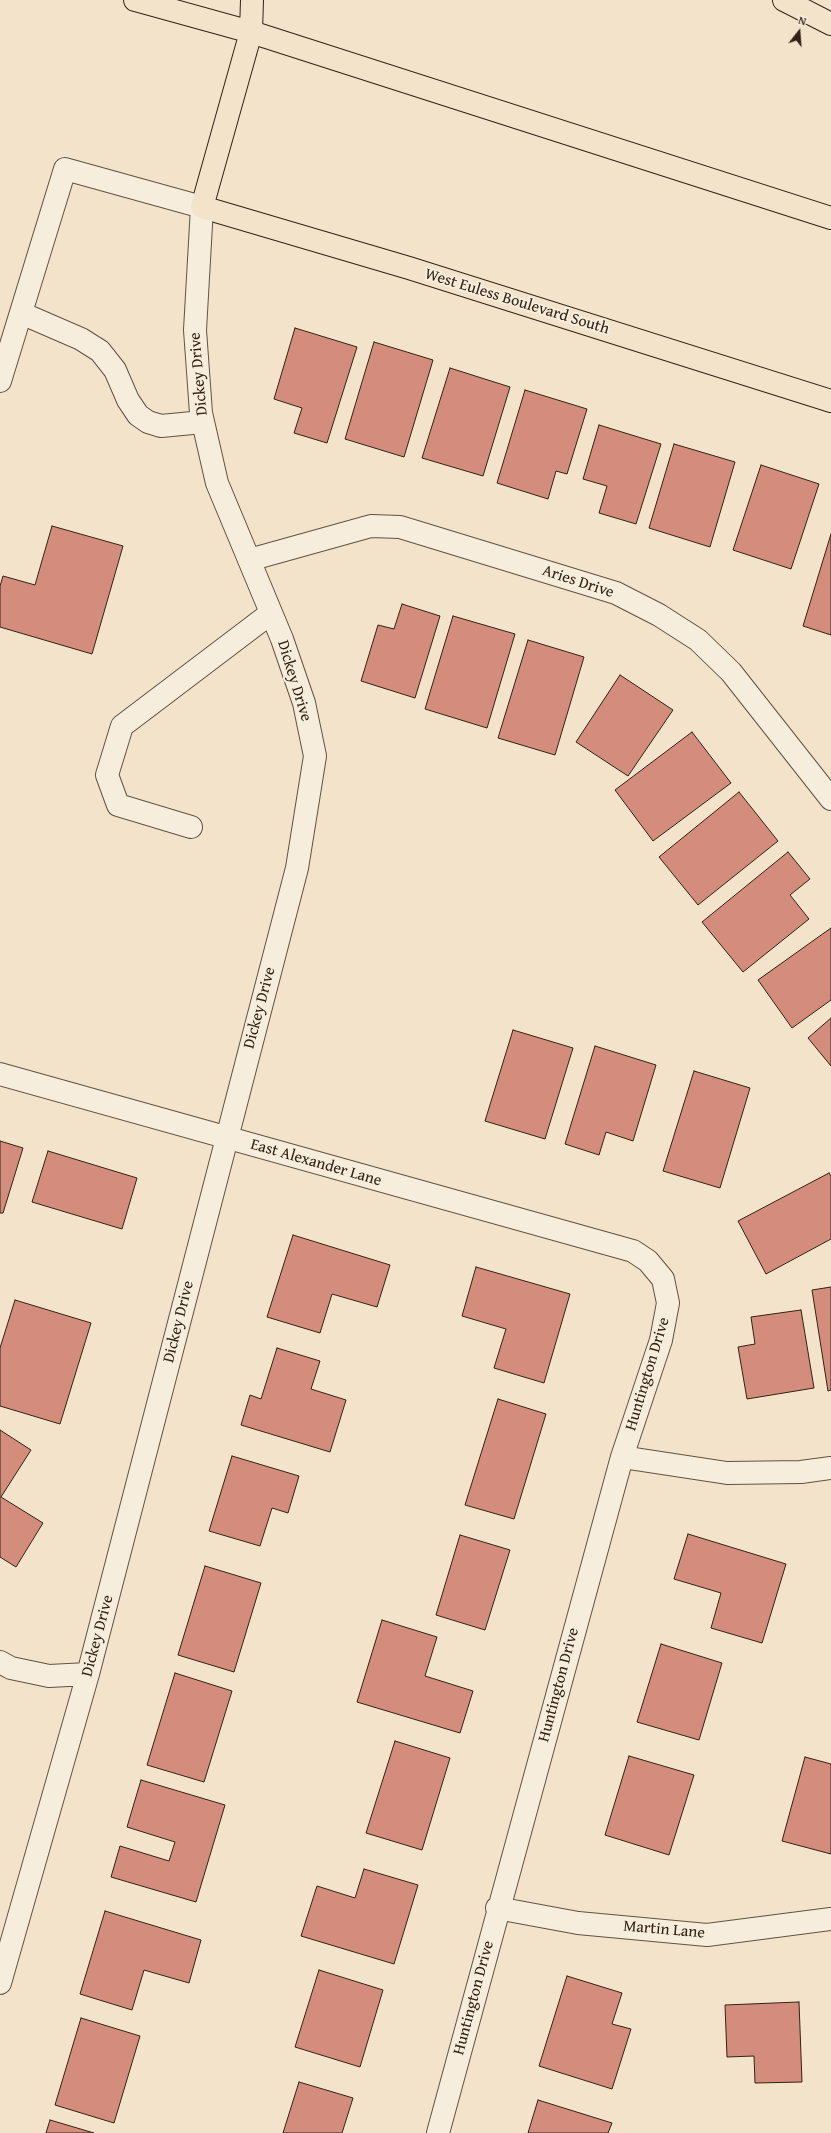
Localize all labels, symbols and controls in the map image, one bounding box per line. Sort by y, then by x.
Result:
north arrow [779,12,819,52]
text: N [797,12,808,29]
street label: West Euless Boulevard South [422,265,612,339]
street label: Dickey Drive [186,331,212,417]
street label: Aries Drive [540,561,616,603]
street label: Dickey Drive [273,638,315,724]
street label: Dickey Drive [240,965,280,1051]
street label: East Alexander Lane [248,1135,384,1191]
street label: Dickey Drive [160,1279,198,1365]
street label: Huntington Drive [622,1315,674,1433]
street label: Dickey Drive [78,1593,118,1679]
street label: Huntington Drive [535,1626,583,1744]
street label: Martin Lane [622,1917,706,1943]
street label: Huntington Drive [450,1939,498,2057]

